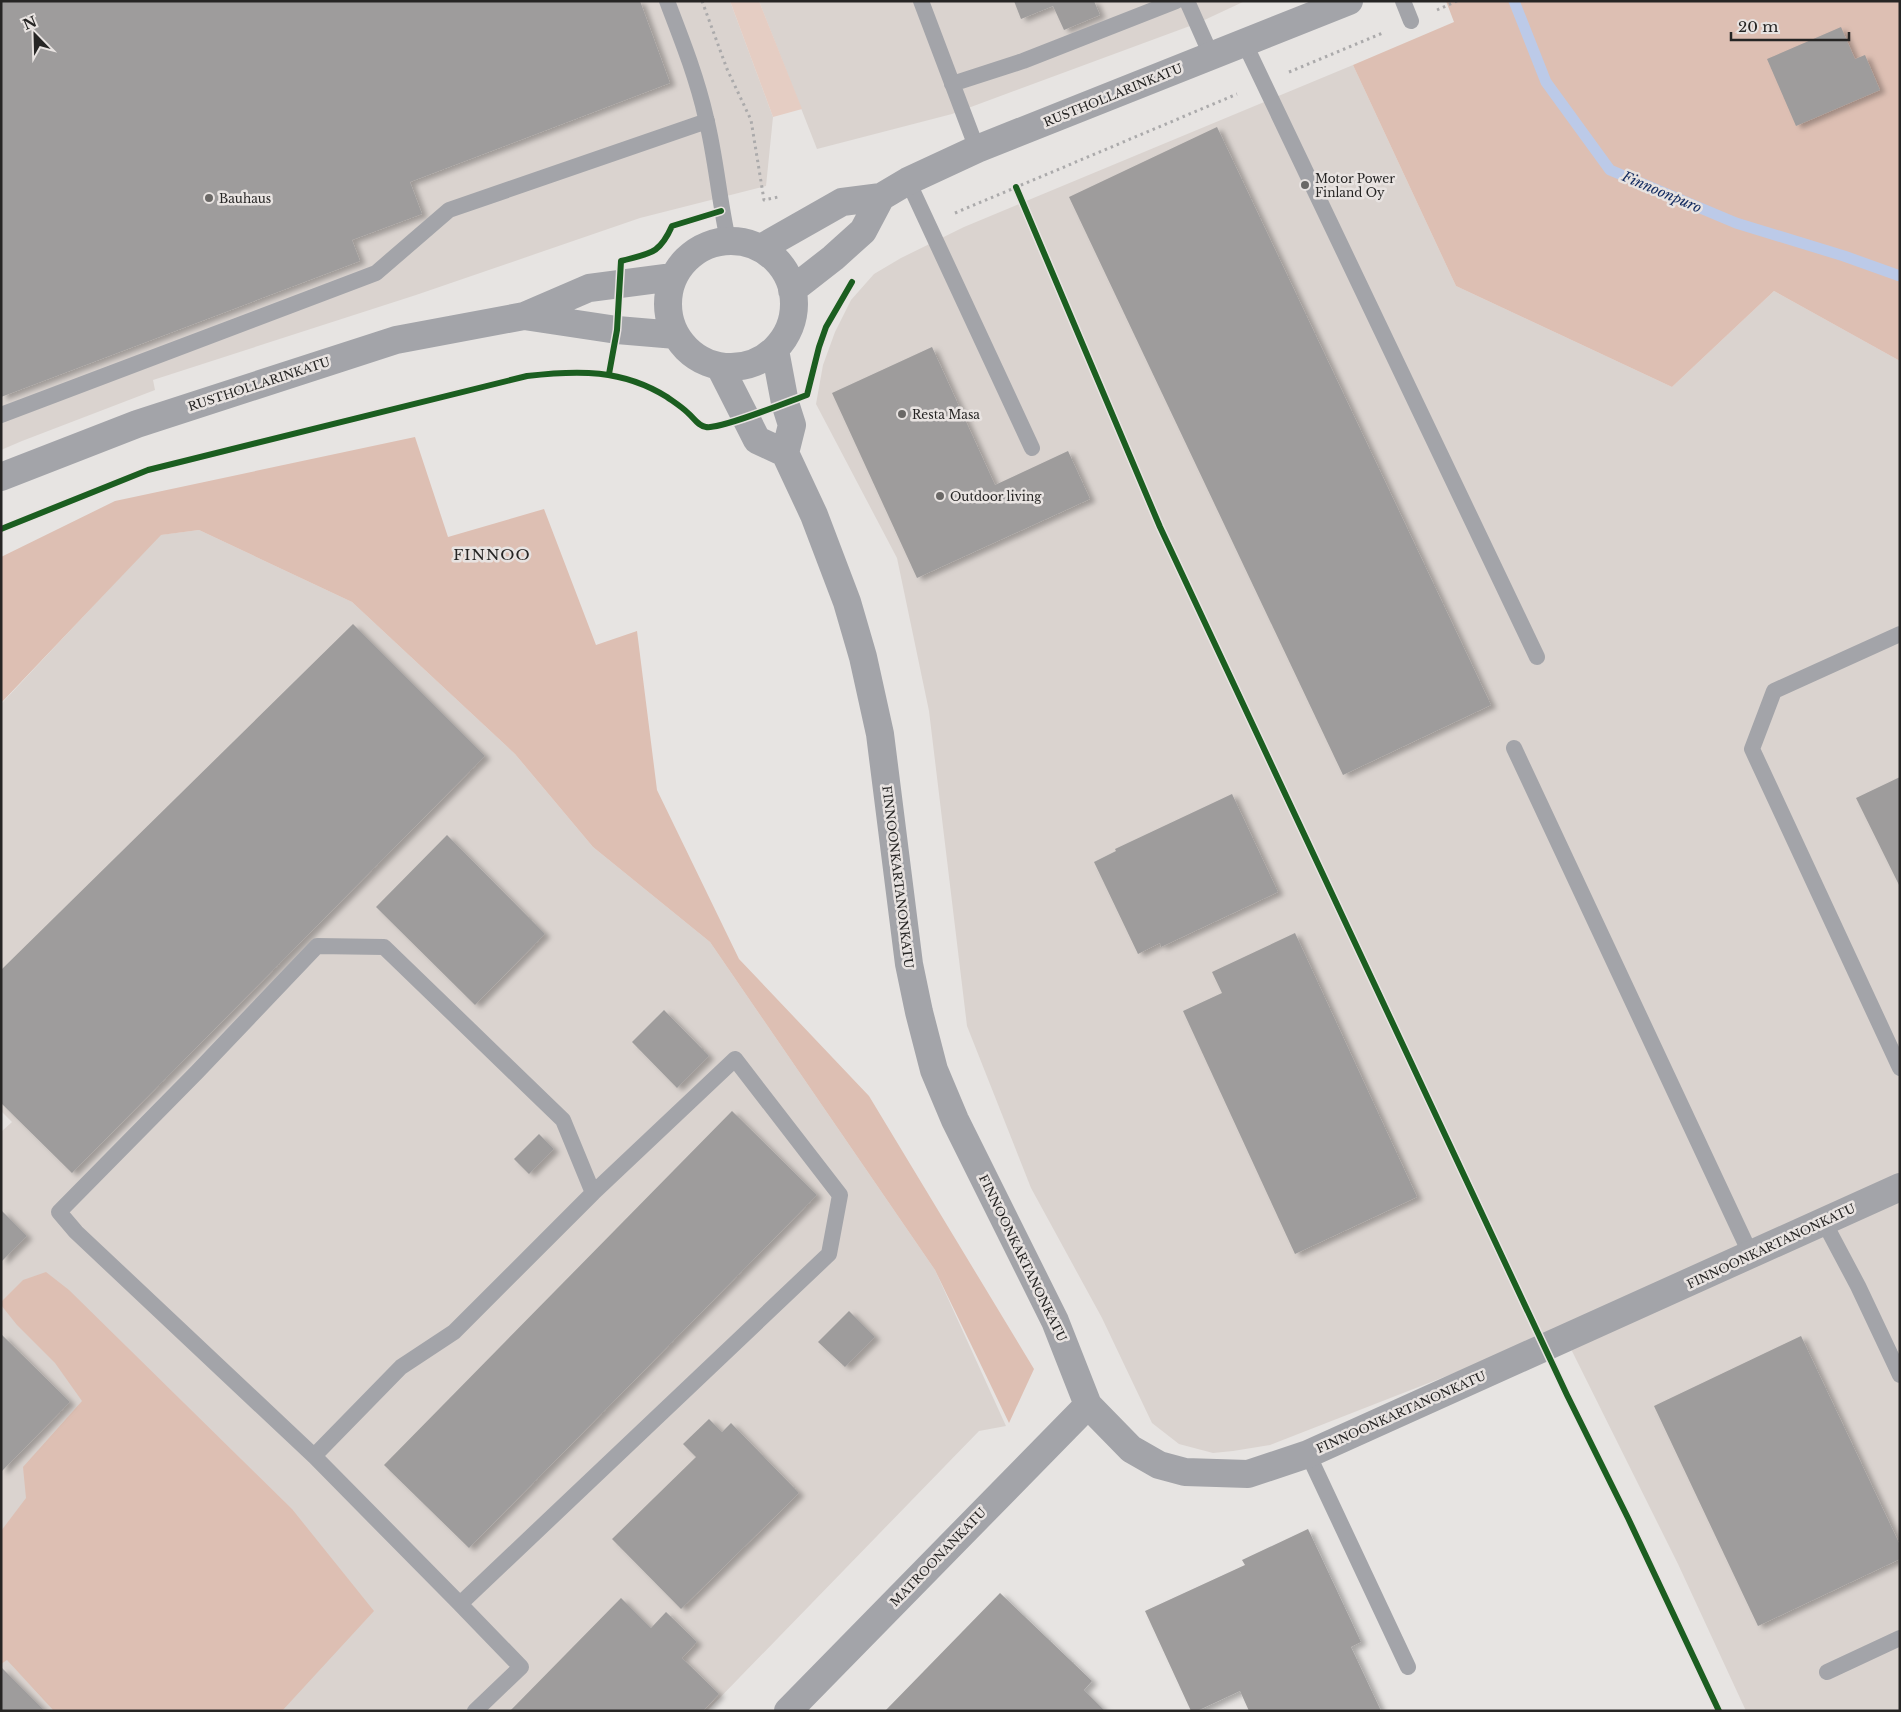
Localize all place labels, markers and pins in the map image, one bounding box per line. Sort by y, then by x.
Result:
place label: Motor Power Finland Oy [1315,171,1395,200]
marker: Motor Power Finland Oy [1299,179,1311,191]
place label: Bauhaus [219,191,271,206]
marker: Bauhaus [203,192,215,204]
place label: Resta Masa [912,407,980,422]
marker: Resta Masa [896,408,908,420]
place label: Outdoor living [950,489,1042,504]
marker: Outdoor living [934,490,946,502]

